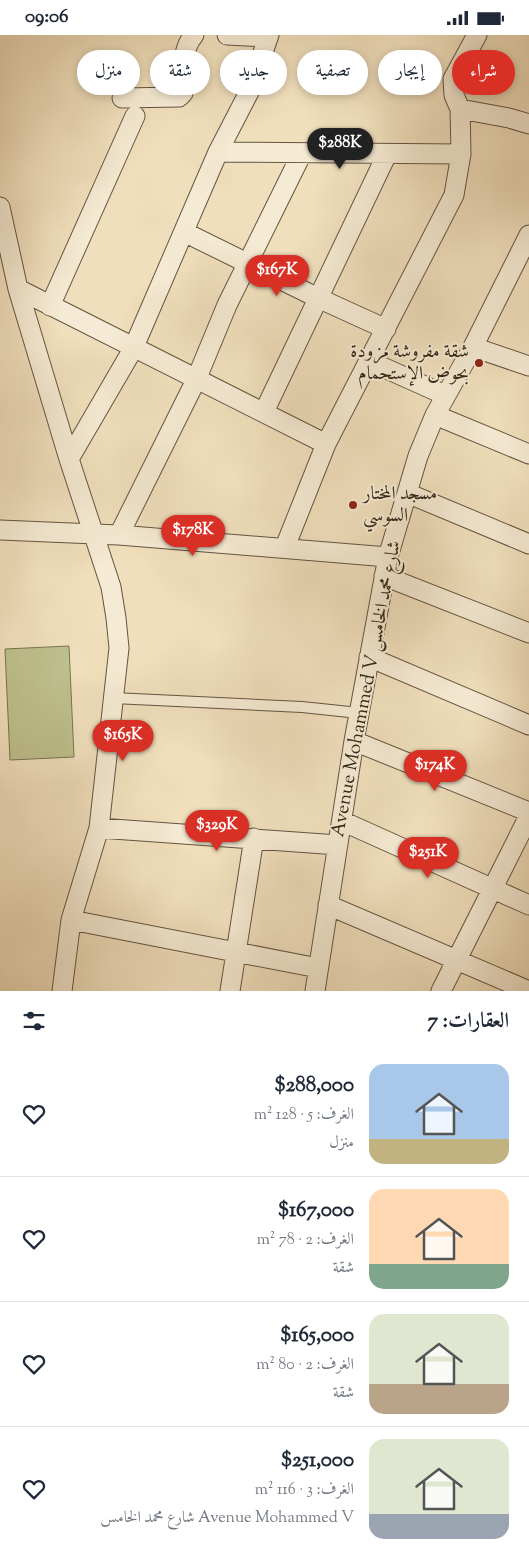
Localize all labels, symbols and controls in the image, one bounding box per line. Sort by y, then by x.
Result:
text: 09:06 [25,4,69,31]
chip: منزل [77,50,140,95]
chip: شقة [150,50,210,95]
chip: جديد [220,50,287,95]
chip: تصفية [297,50,368,95]
chip: إيجار [378,50,442,95]
chip: شراء [452,50,515,95]
pin: $288K [305,127,375,170]
text: $288K [318,132,362,155]
pin: $167K [242,255,312,297]
text: $167K [256,259,298,282]
place label: شقة مفروشة مزودة بحوض الإستحمام [350,339,469,389]
marker: شقة مفروشة مزودة بحوض الإستحمام [473,357,485,369]
place label: مسجد المختار السوسي [361,481,437,532]
marker: مسجد المختار السوسي [347,499,359,511]
pin: $178K [158,515,228,557]
text: $178K [172,519,214,542]
street label: Avenue Mohammed V شارع محمد الخامس [325,538,409,840]
pin: $165K [88,719,158,762]
text: $165K [104,724,142,747]
pin: $174K [400,749,470,792]
text: $174K [415,754,455,777]
pin: $329K [182,809,252,852]
text: $329K [196,814,238,837]
pin: $251K [393,837,463,879]
text: $251K [409,841,447,864]
icon: filters [20,1007,48,1035]
text: العقارات: 7 [427,1007,509,1037]
text: $288,000 [274,1071,354,1101]
icon: home [409,1084,469,1144]
icon: heart [20,1100,48,1128]
text: الغرف: 5 · 128 m² [254,1104,354,1127]
text: منزل [329,1132,354,1155]
text: $167,000 [278,1196,354,1226]
icon: home [409,1209,469,1269]
icon: heart [20,1225,48,1253]
text: الغرف: 2 · 78 m² [257,1229,354,1252]
text: شقة [333,1257,354,1280]
text: $165,000 [280,1321,354,1351]
icon: home [409,1334,469,1394]
icon: heart [20,1350,48,1378]
text: الغرف: 2 · 80 m² [256,1354,354,1377]
text: شقة [333,1382,354,1405]
text: $251,000 [281,1446,354,1476]
icon: home [409,1459,469,1519]
icon: heart [20,1475,48,1503]
text: الغرف: 3 · 116 m² [255,1479,354,1502]
text: Avenue Mohammed V شارع محمد الخامس [100,1507,354,1530]

